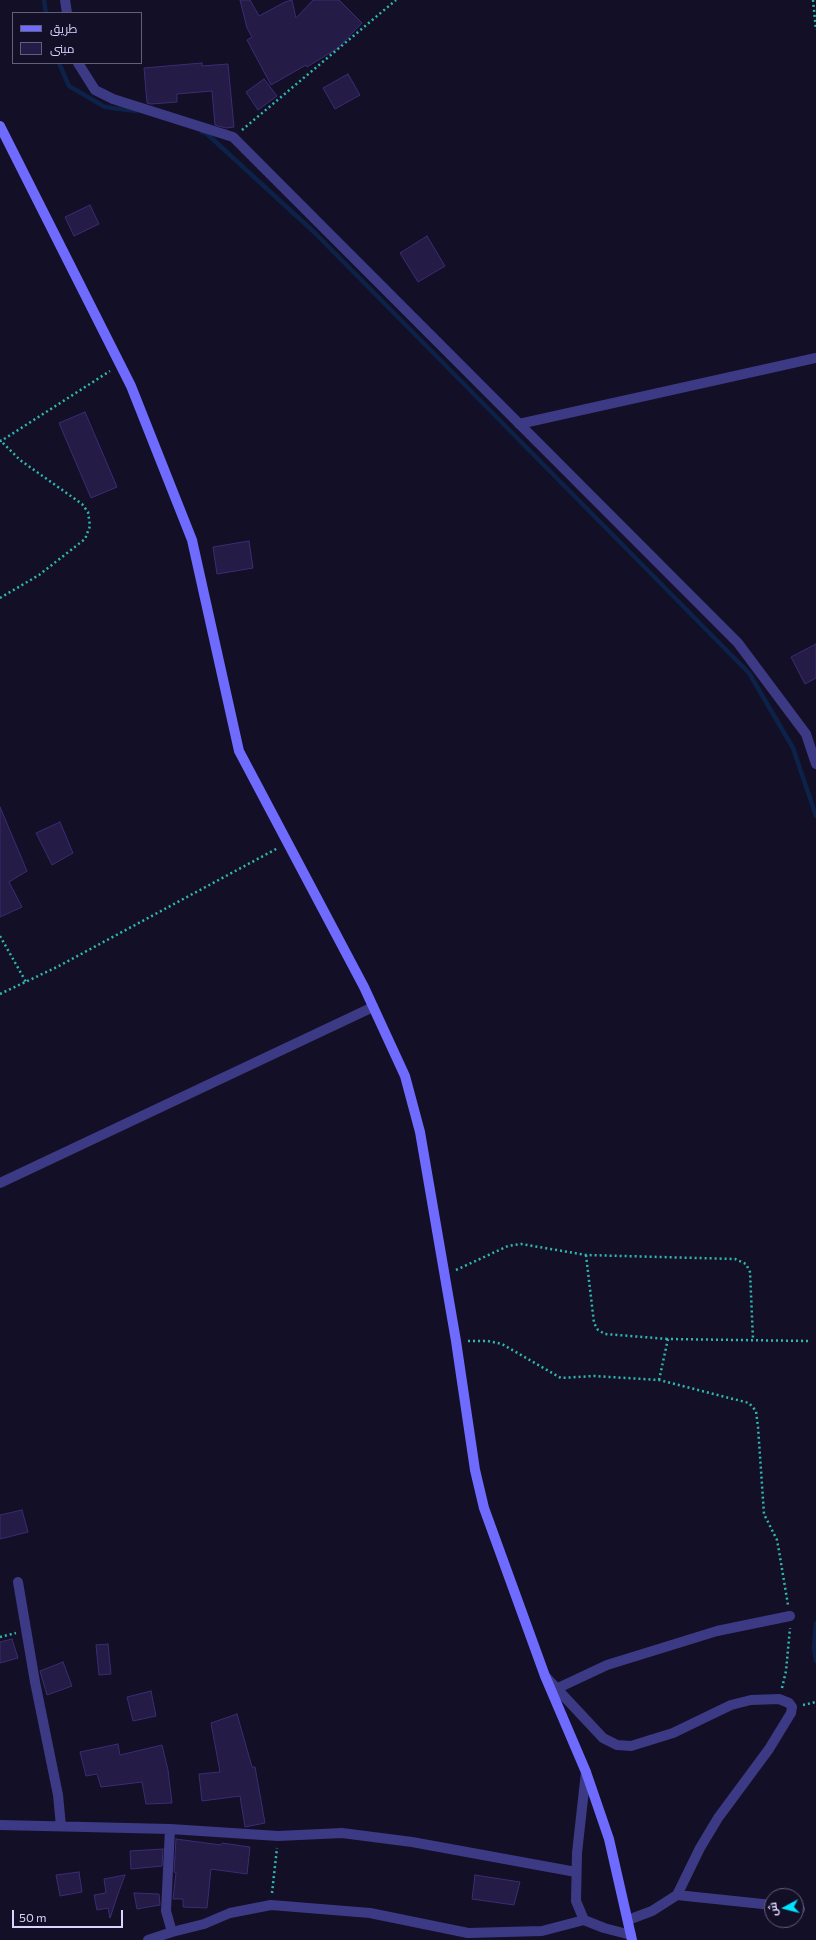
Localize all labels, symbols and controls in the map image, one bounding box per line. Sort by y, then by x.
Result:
legend [12,12,142,64]
text: طريق [50,21,77,35]
text: مبنى [50,41,75,55]
north arrow [764,1888,804,1928]
scale bar [14,1902,125,1928]
text: ش [765,1902,780,1917]
text: 50 m [19,1910,47,1924]

